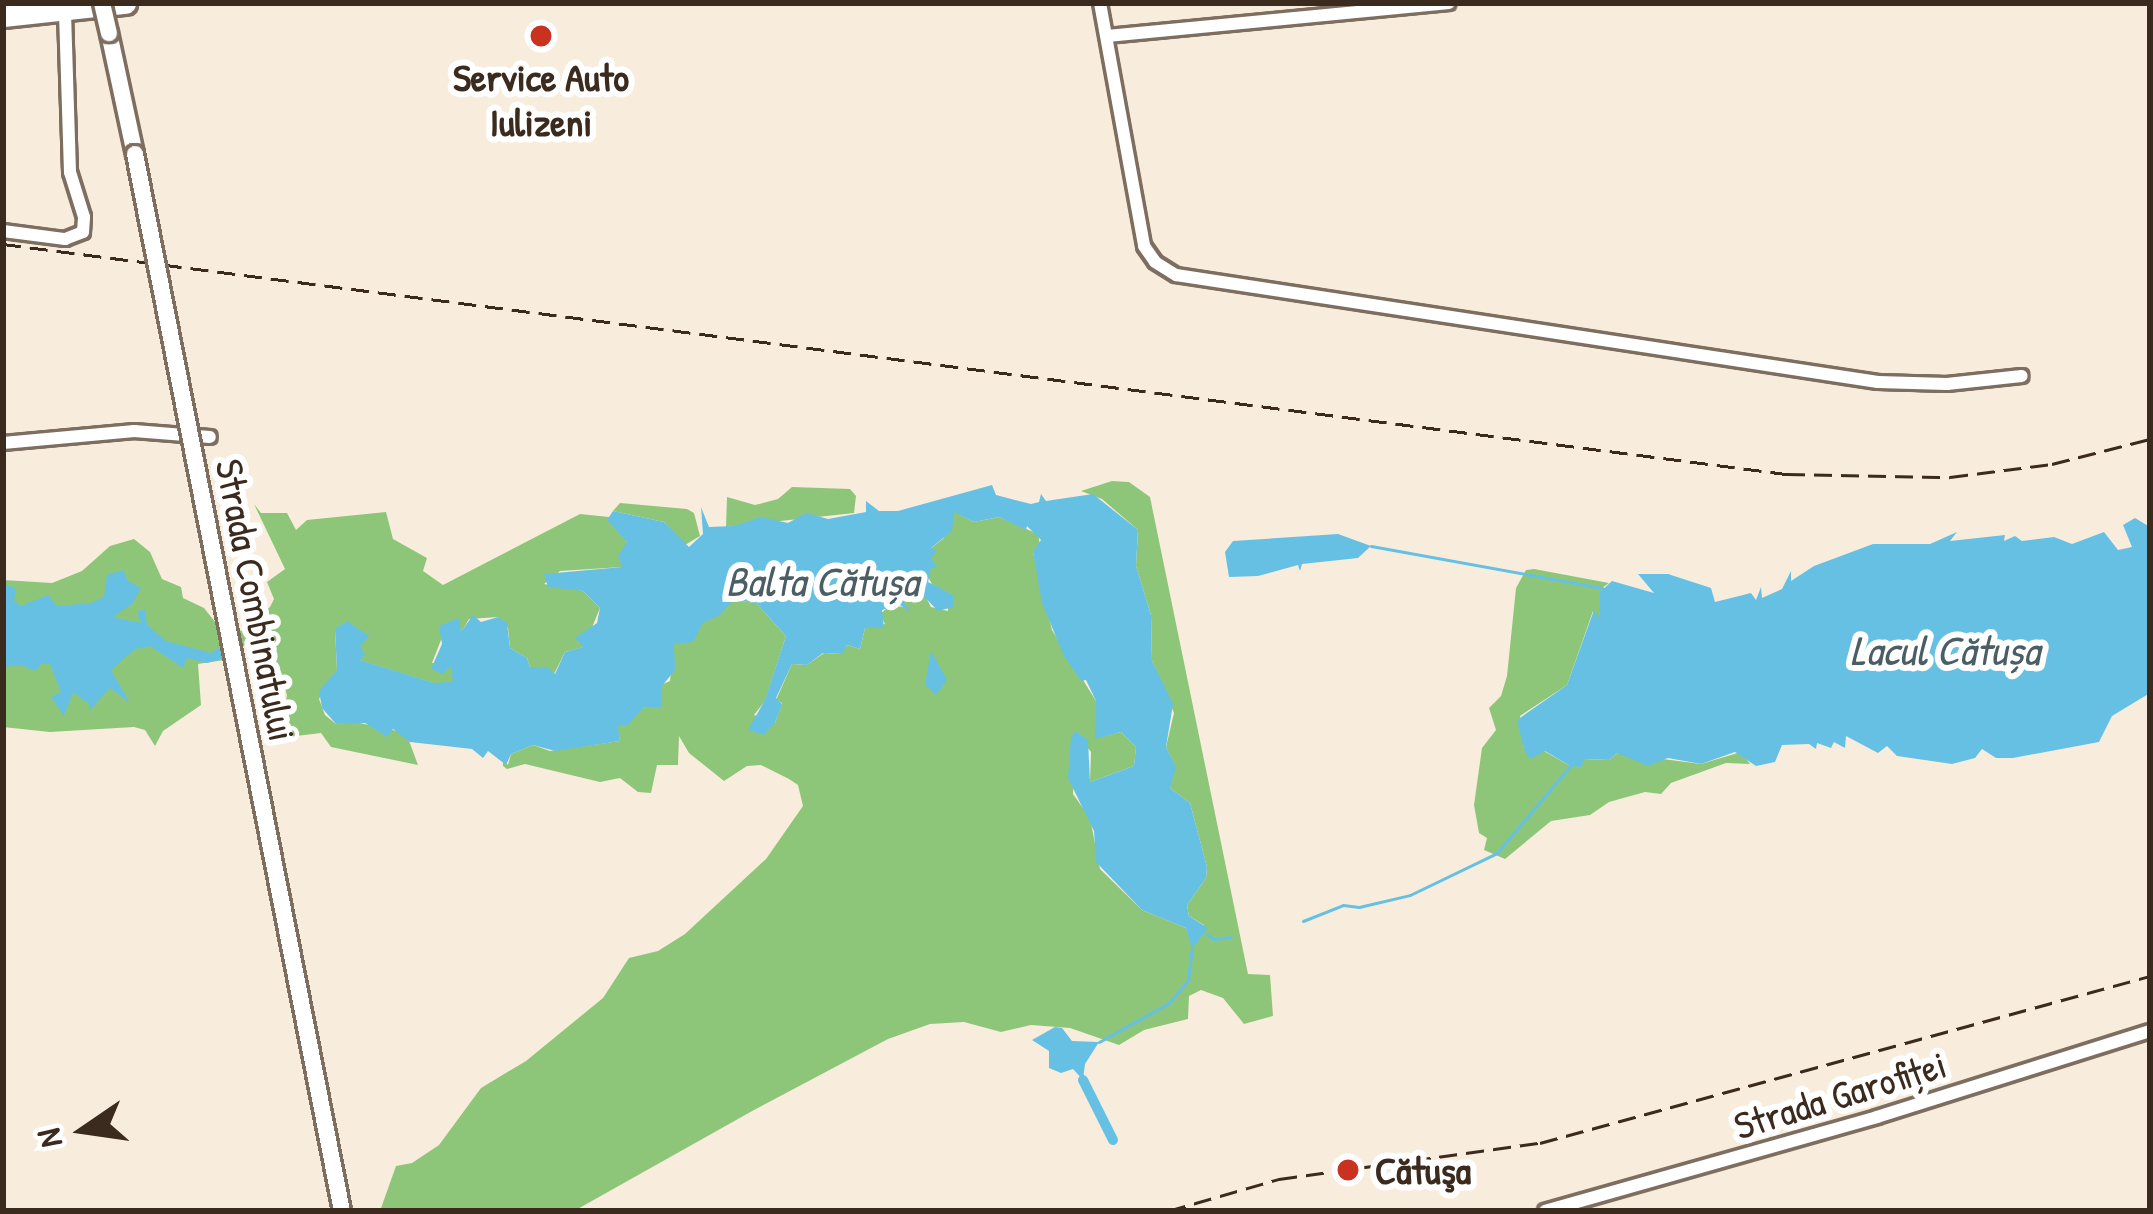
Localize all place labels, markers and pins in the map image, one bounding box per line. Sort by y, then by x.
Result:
marker: Service Auto Iulizeni [528,23,554,49]
place label: Service Auto Iulizeni [453,55,629,146]
place label: Cătuşa [1375,1147,1471,1193]
marker: Cătuşa [1332,1154,1364,1186]

